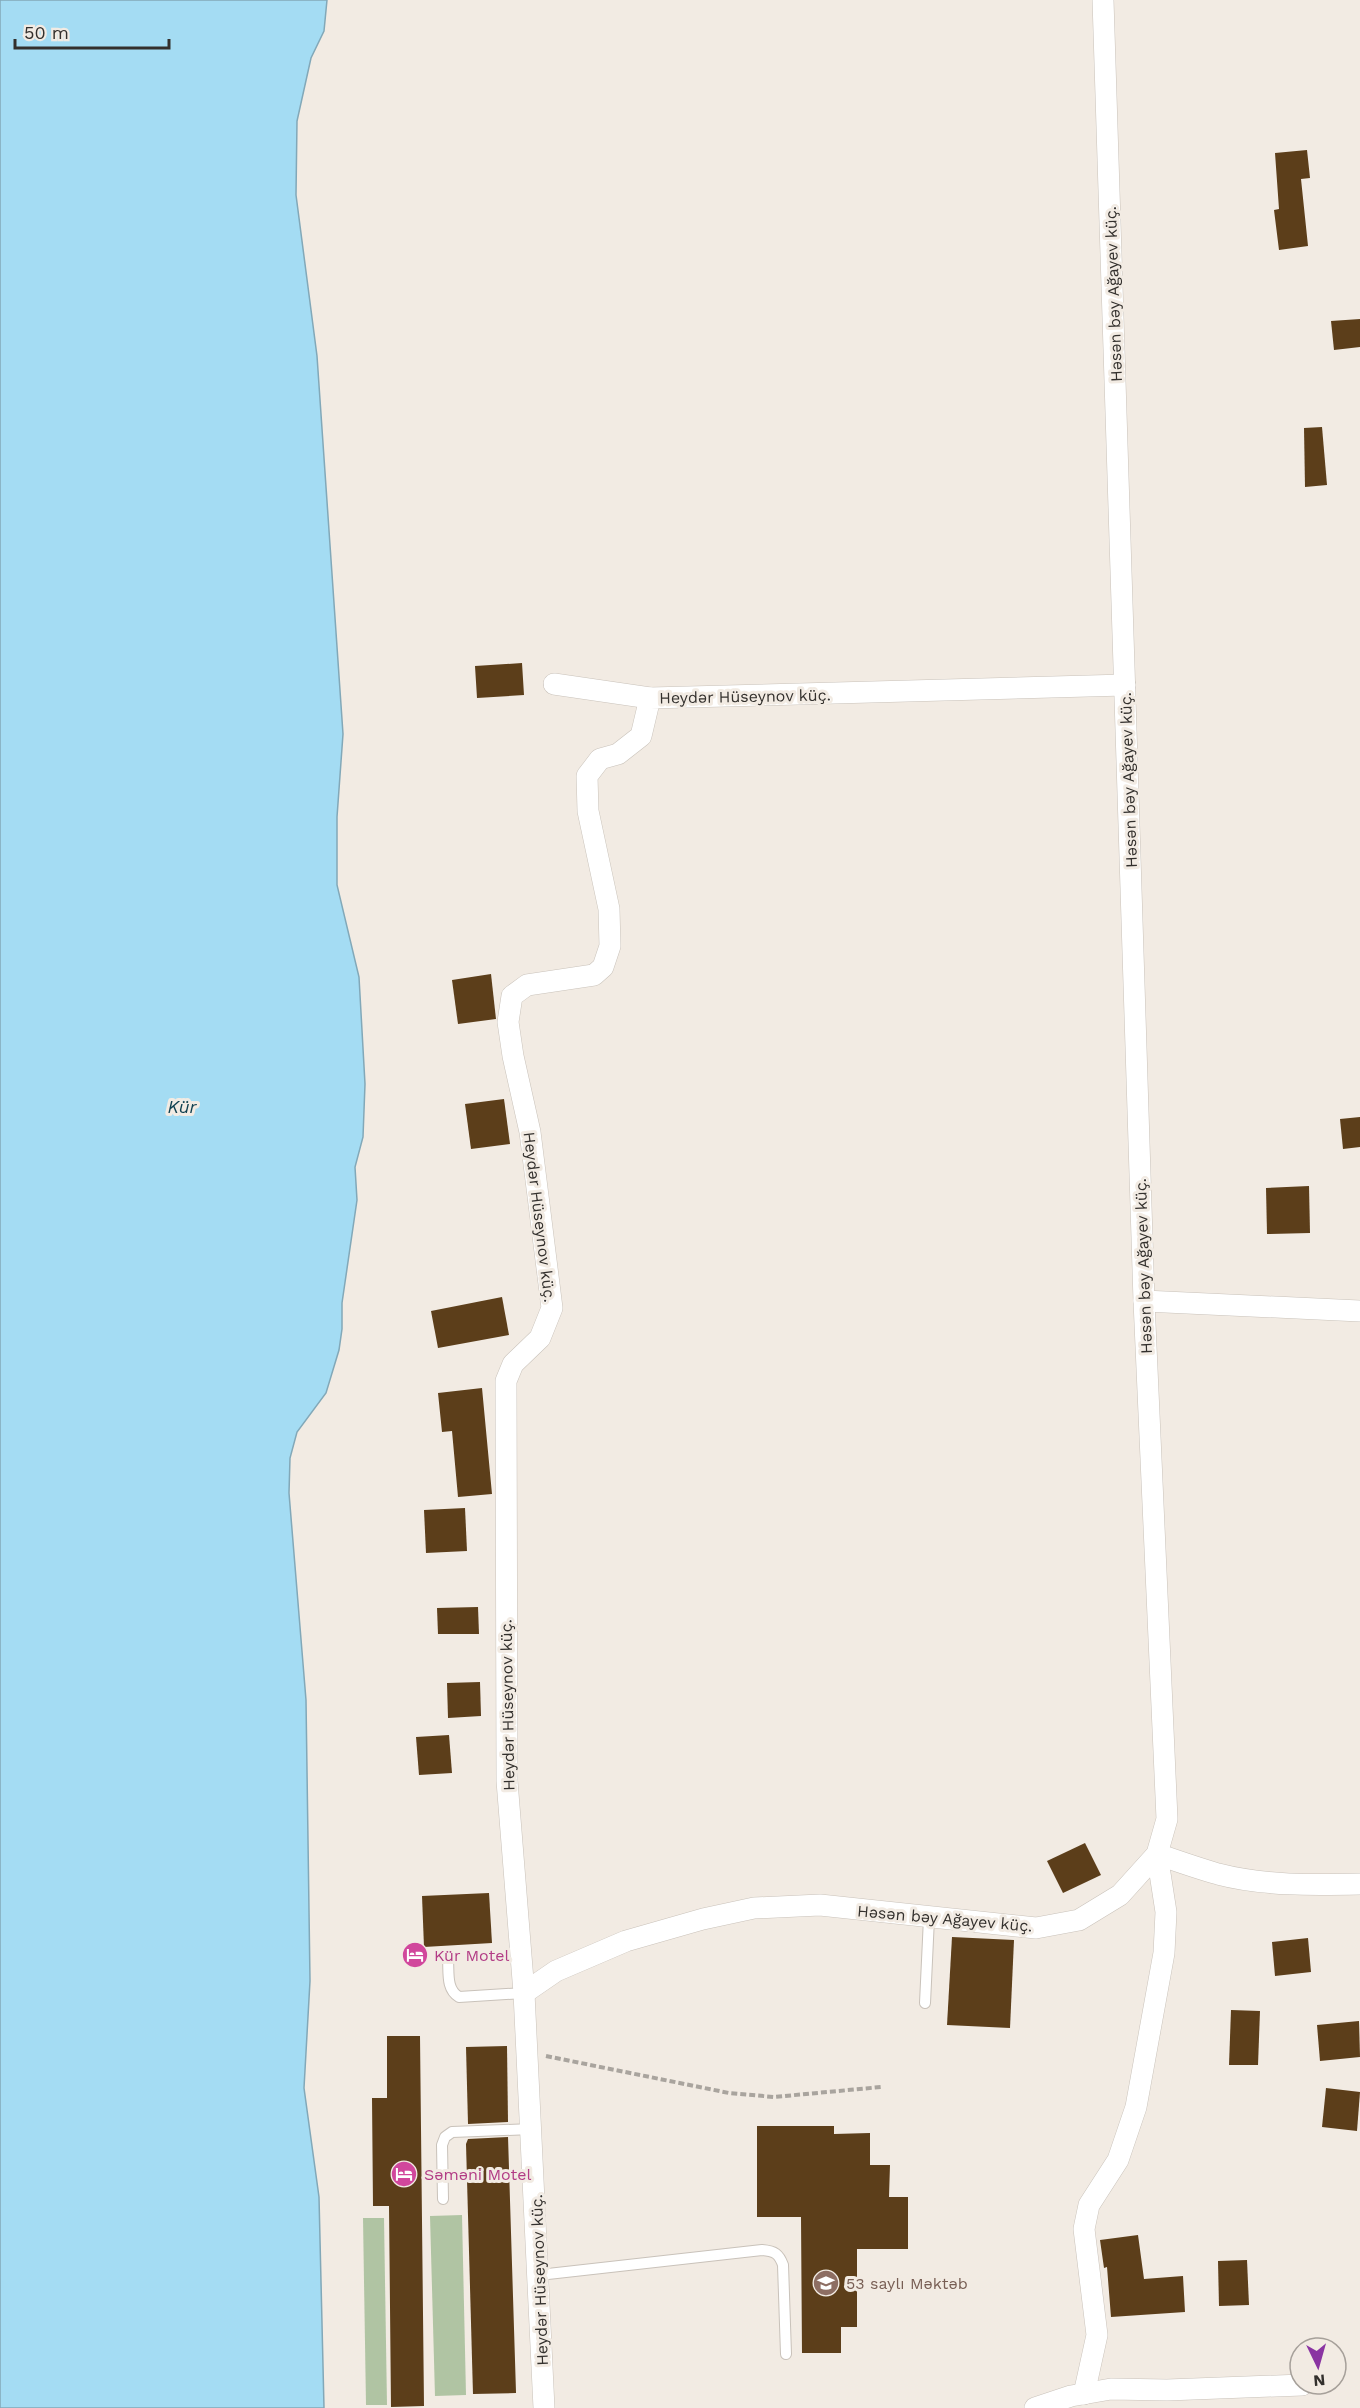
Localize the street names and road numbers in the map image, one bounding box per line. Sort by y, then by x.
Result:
street label: Həsən bəy Ağayev küç. [1101,206,1126,382]
street label: Heydər Hüseynov küç. [659,686,831,707]
street label: Həsən bəy Ağayev küç. [1116,692,1141,868]
street label: Heydər Hüseynov küç. [520,1131,559,1303]
street label: Həsən bəy Ağayev küç. [1131,1178,1156,1354]
street label: Heydər Hüseynov küç. [497,1619,518,1791]
street label: Həsən bəy Ağayev küç. [856,1901,1033,1936]
street label: Heydər Hüseynov küç. [527,2194,552,2366]

